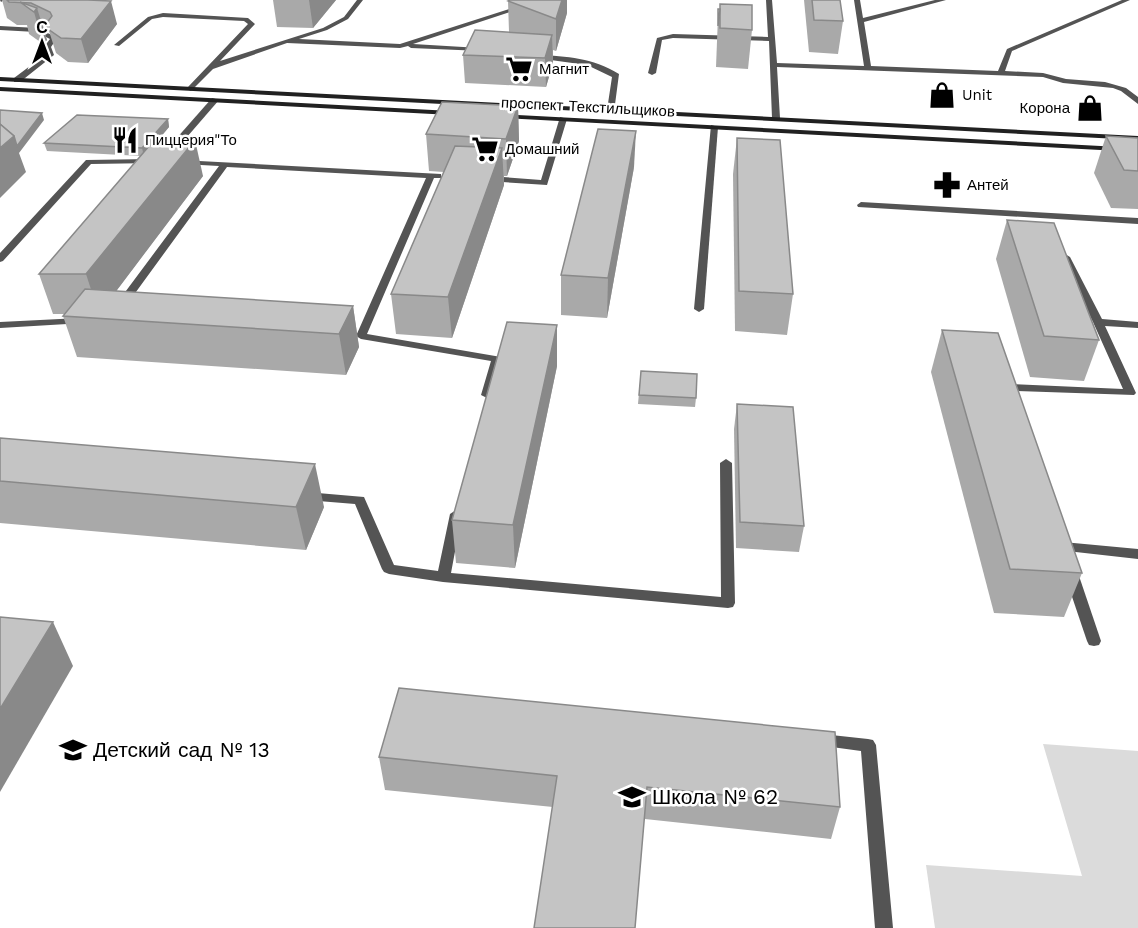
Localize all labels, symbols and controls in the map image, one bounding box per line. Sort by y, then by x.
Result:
north arrow [12,12,72,72]
text: С [36,18,48,37]
supermarket icon: Магнит [504,54,534,84]
place label: Магнит [539,60,589,78]
shop icon: Unit [927,80,957,110]
place label: Unit [962,86,993,104]
street label: проспект Текстильщиков [501,93,675,121]
shop icon: Корона [1075,93,1105,123]
place label: Корона [1020,99,1071,117]
restaurant icon: Пиццерия"То [110,125,140,155]
place label: Пиццерия"То [145,131,237,149]
supermarket icon: Домашний [470,134,500,164]
place label: Домашний [505,140,579,158]
pharmacy icon: Антей [932,170,962,200]
place label: Антей [967,176,1009,194]
school or university icon: Детский сад № 13 [58,735,88,765]
place label: Детский сад № 13 [93,737,270,762]
school or university icon: Школа № 62 [617,782,647,812]
place label: Школа № 62 [652,784,778,809]

